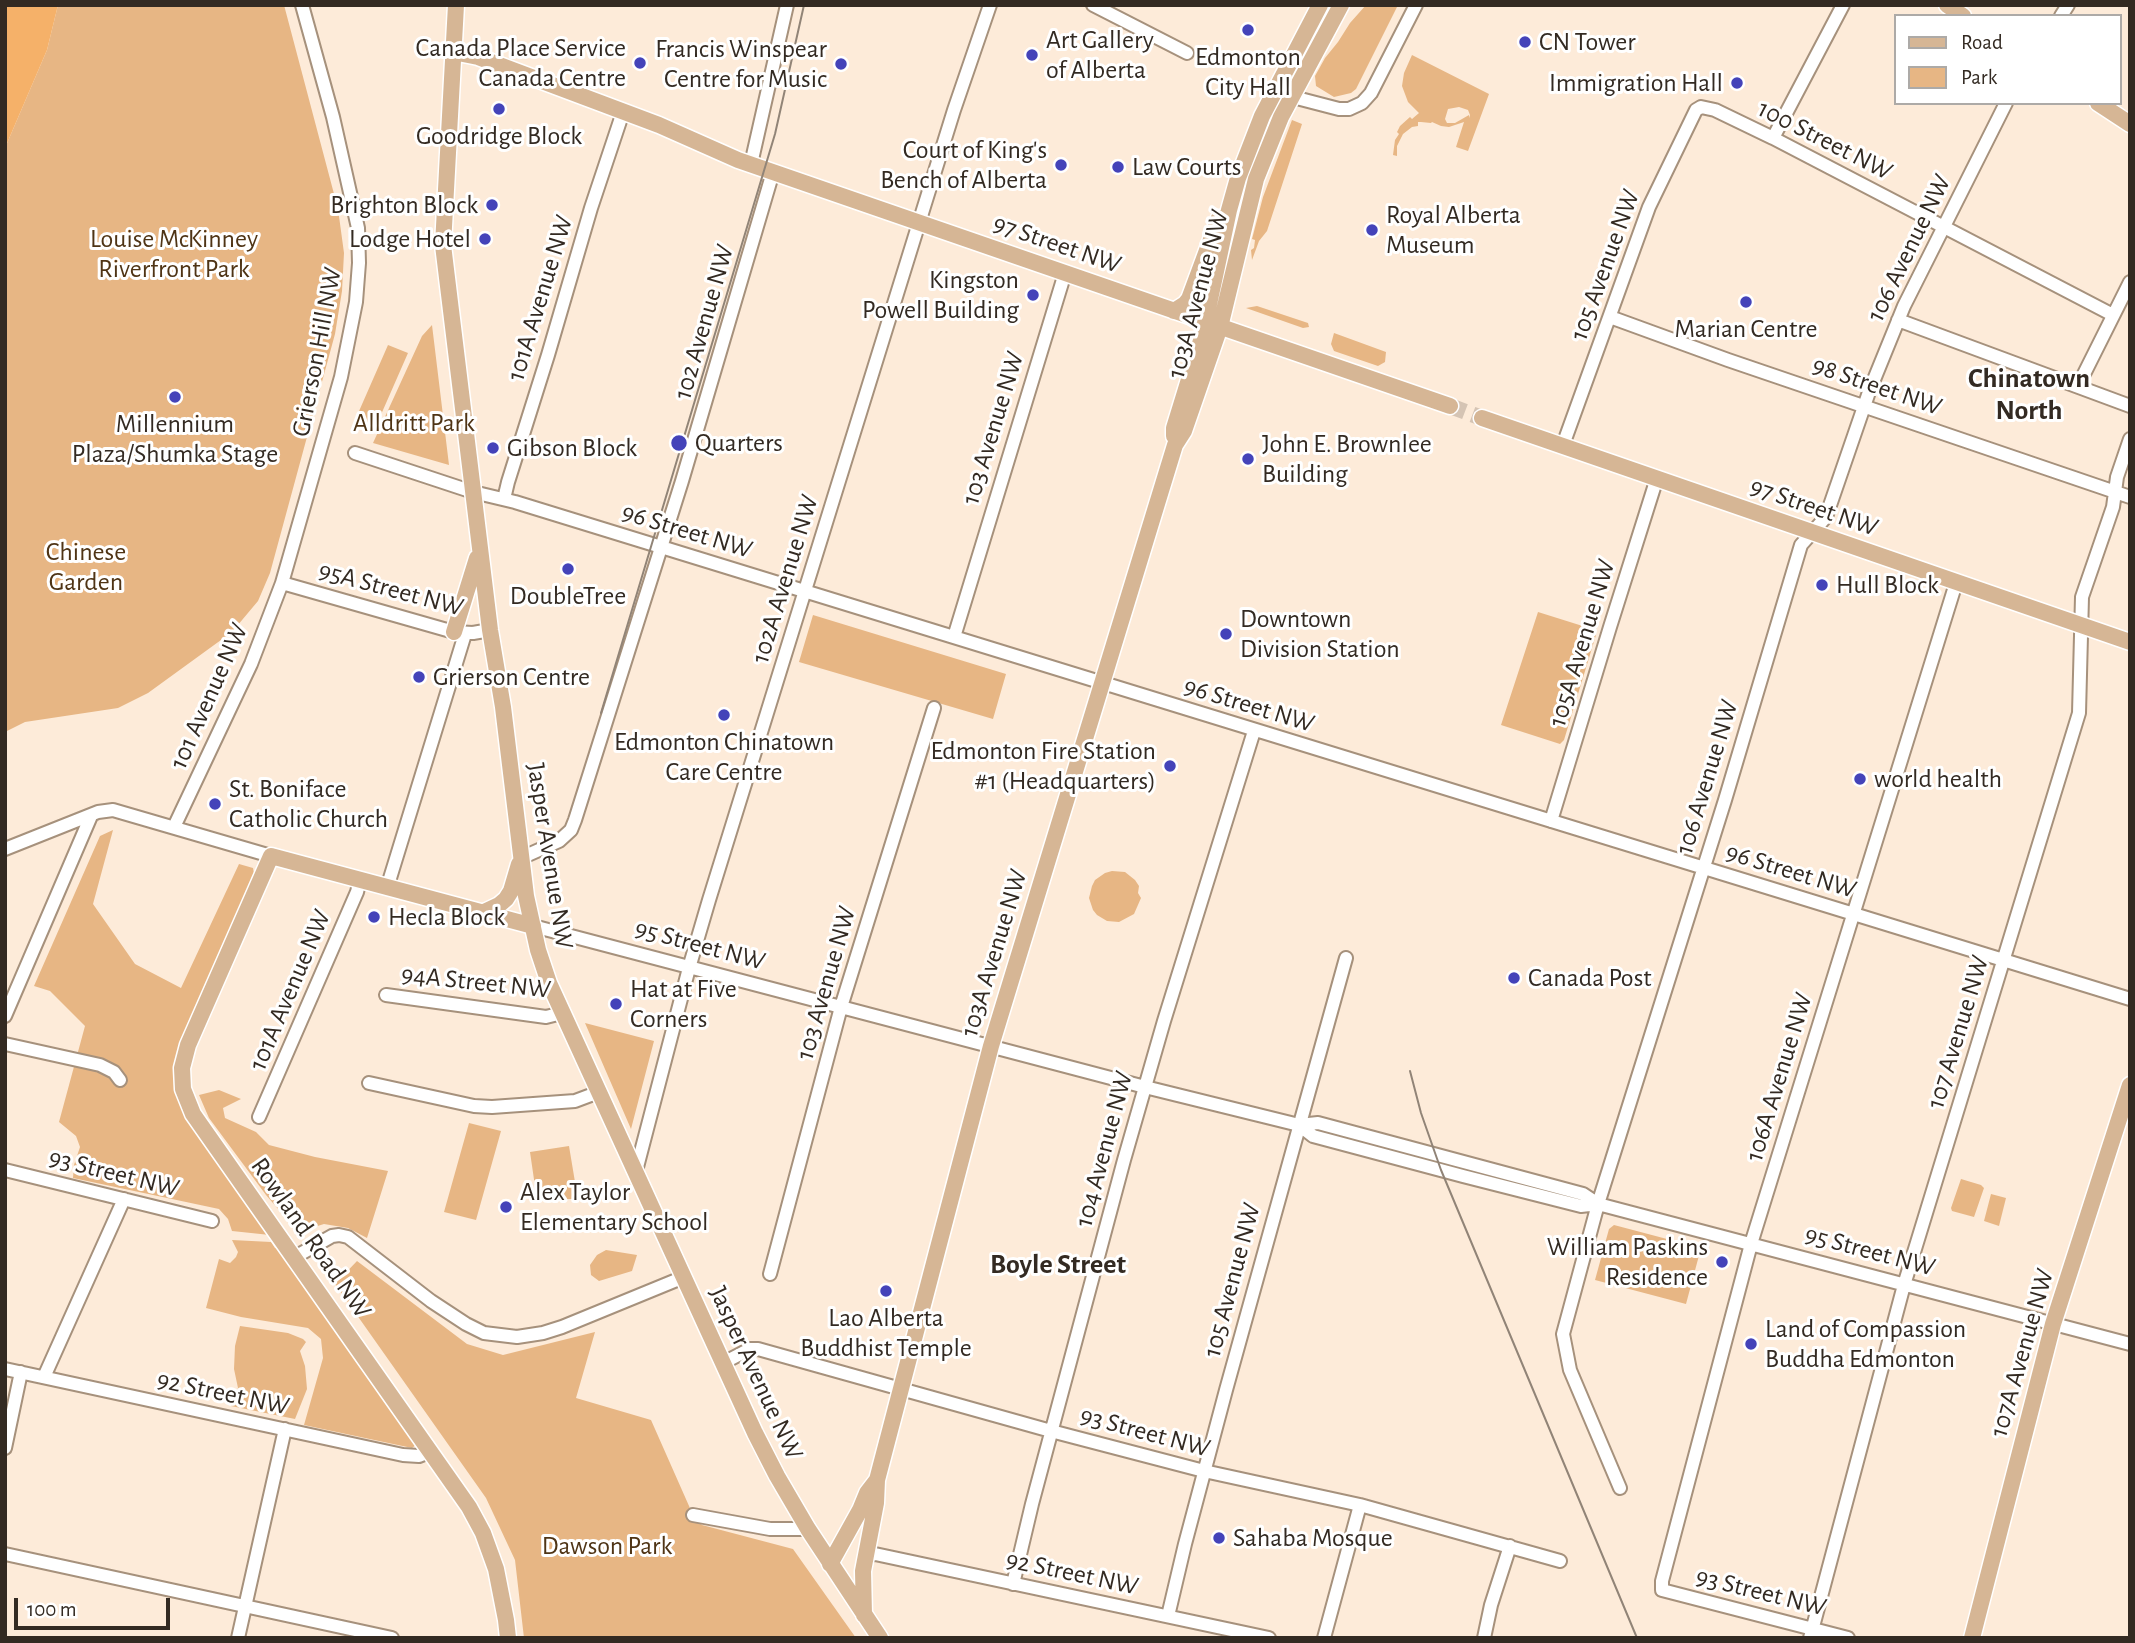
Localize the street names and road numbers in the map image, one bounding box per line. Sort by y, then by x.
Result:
street label: 100 Street NW [1753,93,1897,187]
street label: 106 Avenue NW [1860,169,1958,327]
street label: 105 Avenue NW [1563,185,1647,345]
street label: 103A Avenue NW [1161,206,1235,382]
street label: 97 Street NW [989,208,1125,280]
street label: 101A Avenue NW [500,211,580,385]
street label: 102 Avenue NW [667,241,741,403]
street label: Grierson Hill NW [285,265,349,439]
street label: 103 Avenue NW [955,348,1031,508]
street label: 98 Street NW [1808,349,1946,423]
street label: 97 Street NW [1746,471,1882,543]
street label: 102A Avenue NW [745,491,825,667]
street label: 96 Street NW [618,496,756,566]
street label: 95A Street NW [315,555,467,623]
street label: 105A Avenue NW [1542,555,1622,731]
street label: 101 Avenue NW [163,618,255,774]
street label: 96 Street NW [1180,670,1318,740]
street label: 106 Avenue NW [1669,696,1745,858]
street label: Jasper Avenue NW [520,761,580,951]
street label: 96 Street NW [1722,836,1860,906]
street label: 103A Avenue NW [954,866,1034,1040]
street label: 103 Avenue NW [789,903,863,1063]
street label: 101A Avenue NW [242,905,338,1075]
street label: 95 Street NW [632,913,768,977]
street label: 107 Avenue NW [1920,952,1996,1112]
street label: 94A Street NW [400,959,552,1005]
street label: 106A Avenue NW [1739,989,1819,1165]
street label: 104 Avenue NW [1068,1068,1140,1230]
street label: 93 Street NW [46,1142,182,1204]
street label: Rowland Road NW [244,1152,378,1324]
street label: 105 Avenue NW [1196,1199,1268,1361]
street label: 95 Street NW [1802,1219,1938,1283]
street label: 107A Avenue NW [1983,1265,2061,1441]
street label: Jasper Avenue NW [702,1281,810,1465]
street label: 92 Street NW [154,1364,292,1422]
street label: 93 Street NW [1077,1400,1213,1464]
street label: 92 Street NW [1003,1544,1141,1602]
street label: 93 Street NW [1693,1561,1829,1623]

